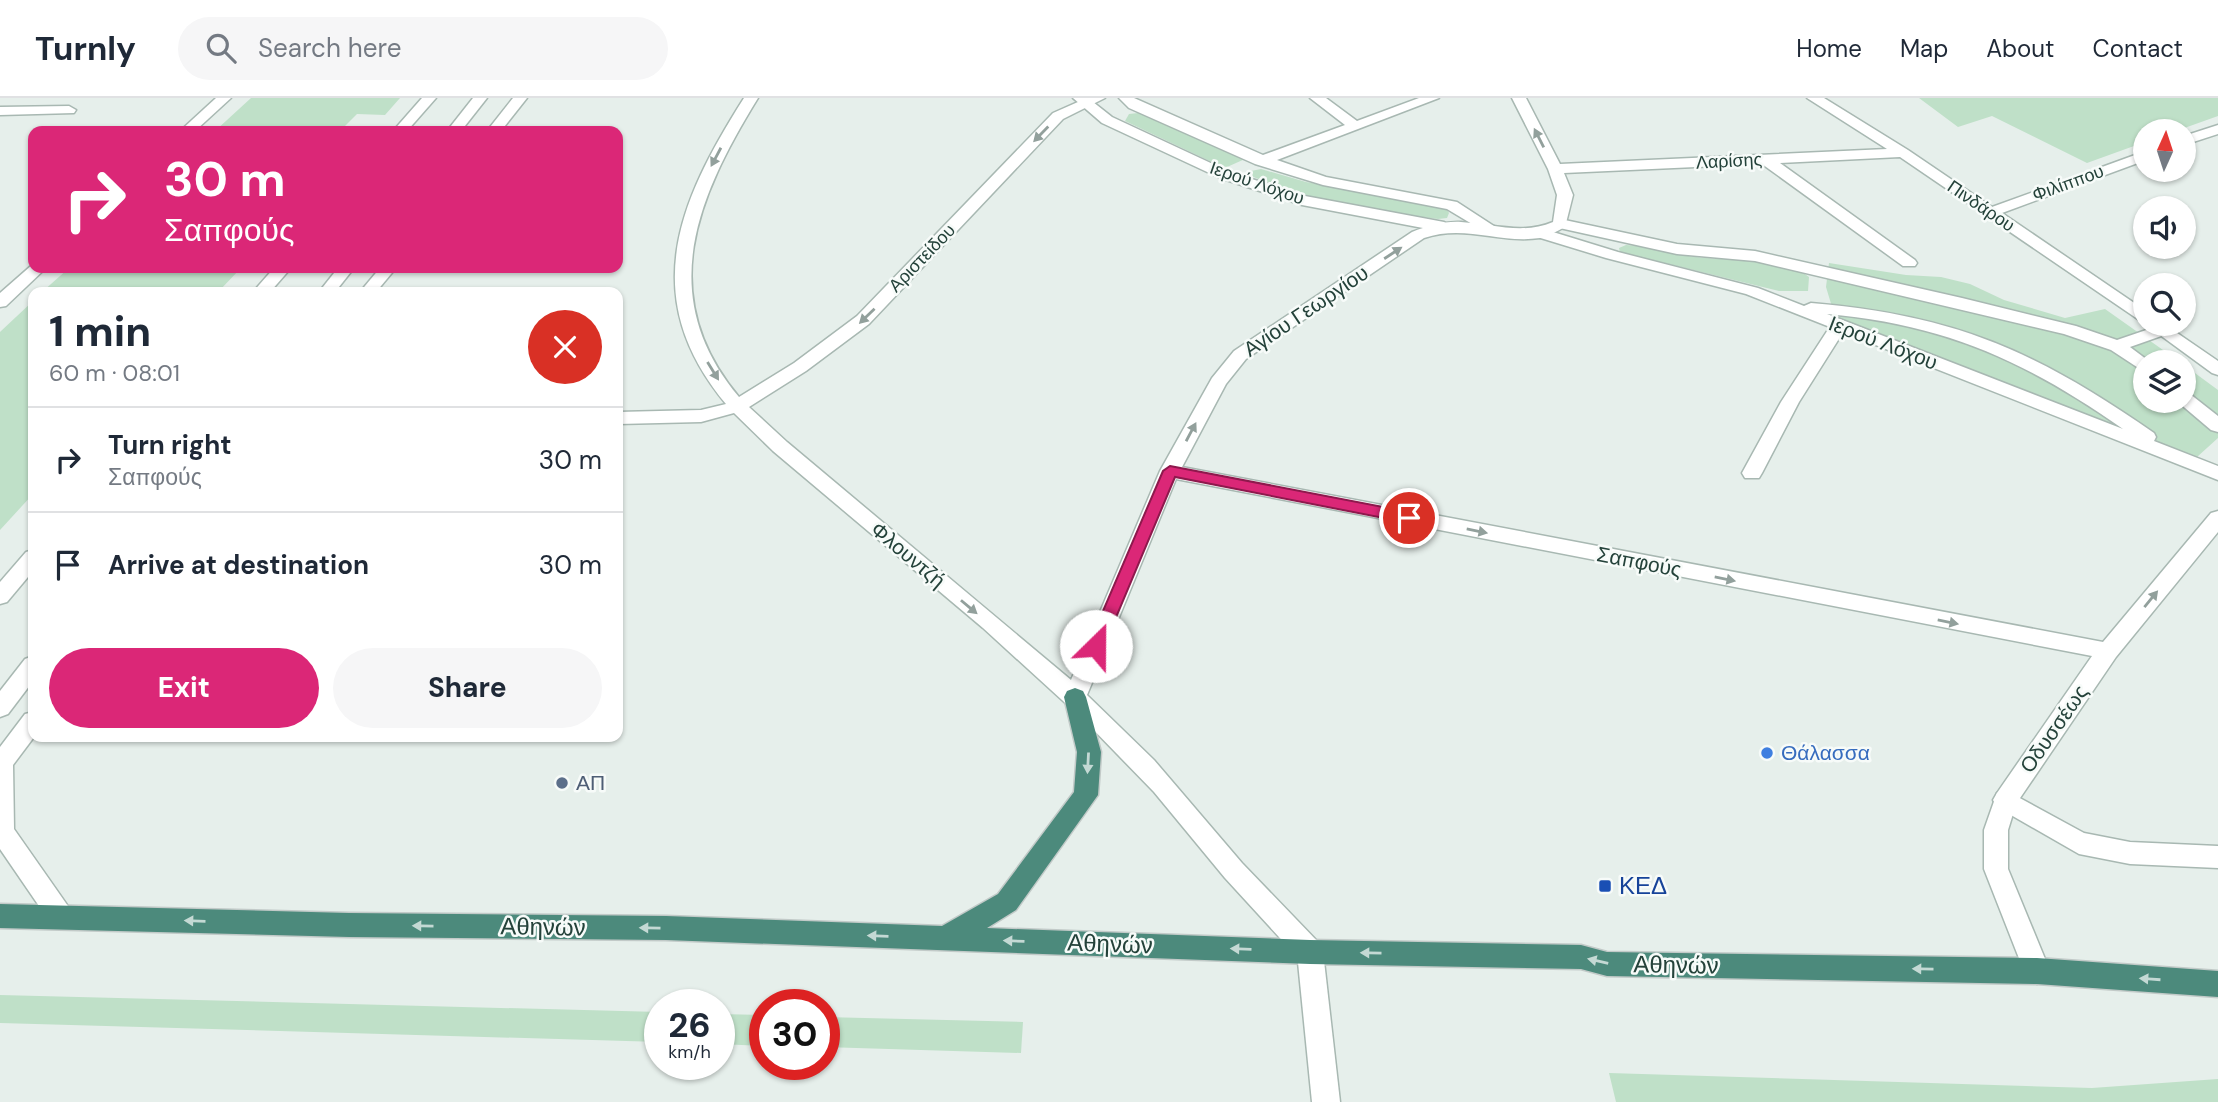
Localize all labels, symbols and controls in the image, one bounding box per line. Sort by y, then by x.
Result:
search box [178,17,668,80]
text: Turnly [35,27,136,70]
icon: search [202,29,240,67]
text: Search here [258,31,401,65]
text: Home [1796,33,1862,64]
text: Map [1900,33,1948,64]
text: About [1986,33,2055,64]
text: Contact [2093,33,2183,64]
north arrow [2133,119,2196,182]
map controls [2133,119,2196,413]
one-way arrow [1033,125,1049,143]
one-way arrow [1533,128,1545,147]
text: 30 m [164,147,286,211]
one-way arrow [710,147,722,167]
street label: Λαρίσης [1695,147,1763,175]
icon: right [49,154,140,245]
street label: Ιερού Λόχου [1207,156,1307,210]
street label: Φιλίππου [2029,159,2107,207]
street label: Πινδάρου [1943,175,2019,237]
button: sound [2133,196,2196,259]
text: Σαπφούς [164,209,294,251]
street label: Αριστείδου [883,219,961,297]
one-way arrow [1383,246,1403,259]
street label: Αγίου Γεωργίου [1238,259,1374,363]
button: search [2133,273,2196,336]
text: 1 min [49,304,151,359]
one-way arrow [858,307,875,324]
street label: Ιερού Λόχου [1824,309,1942,377]
button: close [528,310,602,384]
button: layers [2133,350,2196,413]
text: 60 m · 08:01 [49,358,180,388]
one-way arrow [706,362,719,381]
one-way arrow [1184,422,1196,442]
text: Turn right [108,428,232,462]
icon: right [49,441,87,479]
text: 30 m [539,443,602,477]
text: Σαπφούς [108,462,202,492]
pin [1379,488,1439,548]
icon: arrive [1390,499,1428,537]
street label: Φλουντζή [865,516,951,594]
one-way arrow [1466,526,1488,537]
street label: Σαπφούς [1594,540,1684,584]
icon: arrive [49,546,87,584]
text: Arrive at destination [108,548,369,582]
text: 30 m [539,548,602,582]
one-way arrow [1714,574,1736,585]
one-way arrow [2144,590,2159,608]
one-way arrow [961,599,978,614]
position arrow [1059,609,1133,683]
one-way arrow [1937,617,1959,628]
button: Exit [49,648,319,728]
button: Share [333,648,602,728]
street label: Οδυσσέως [2013,679,2095,779]
place label: Θάλασσα [1781,739,1870,767]
marker: Θάλασσα [1759,745,1775,761]
one-way arrow [1082,752,1093,774]
place label: ΑΠ [576,769,605,797]
marker: ΑΠ [554,775,570,791]
place label: ΚΕΔ [1619,870,1667,901]
marker: ΚΕΔ [1597,878,1613,894]
street label: Αθηνών [500,910,586,943]
one-way arrow [184,915,206,927]
one-way arrow [412,920,434,932]
one-way arrow [639,922,661,934]
street label: Αθηνών [1067,927,1153,960]
one-way arrow [866,930,888,941]
one-way arrow [1003,935,1025,946]
one-way arrow [1230,944,1252,955]
one-way arrow [1359,947,1381,959]
street label: Αθηνών [1633,948,1719,981]
one-way arrow [1587,956,1609,967]
one-way arrow [1911,964,1933,975]
one-way arrow [2139,973,2161,984]
speed limit sign: 30 [749,989,840,1080]
text: 26 [668,1002,711,1048]
text: km/h [668,1040,711,1064]

